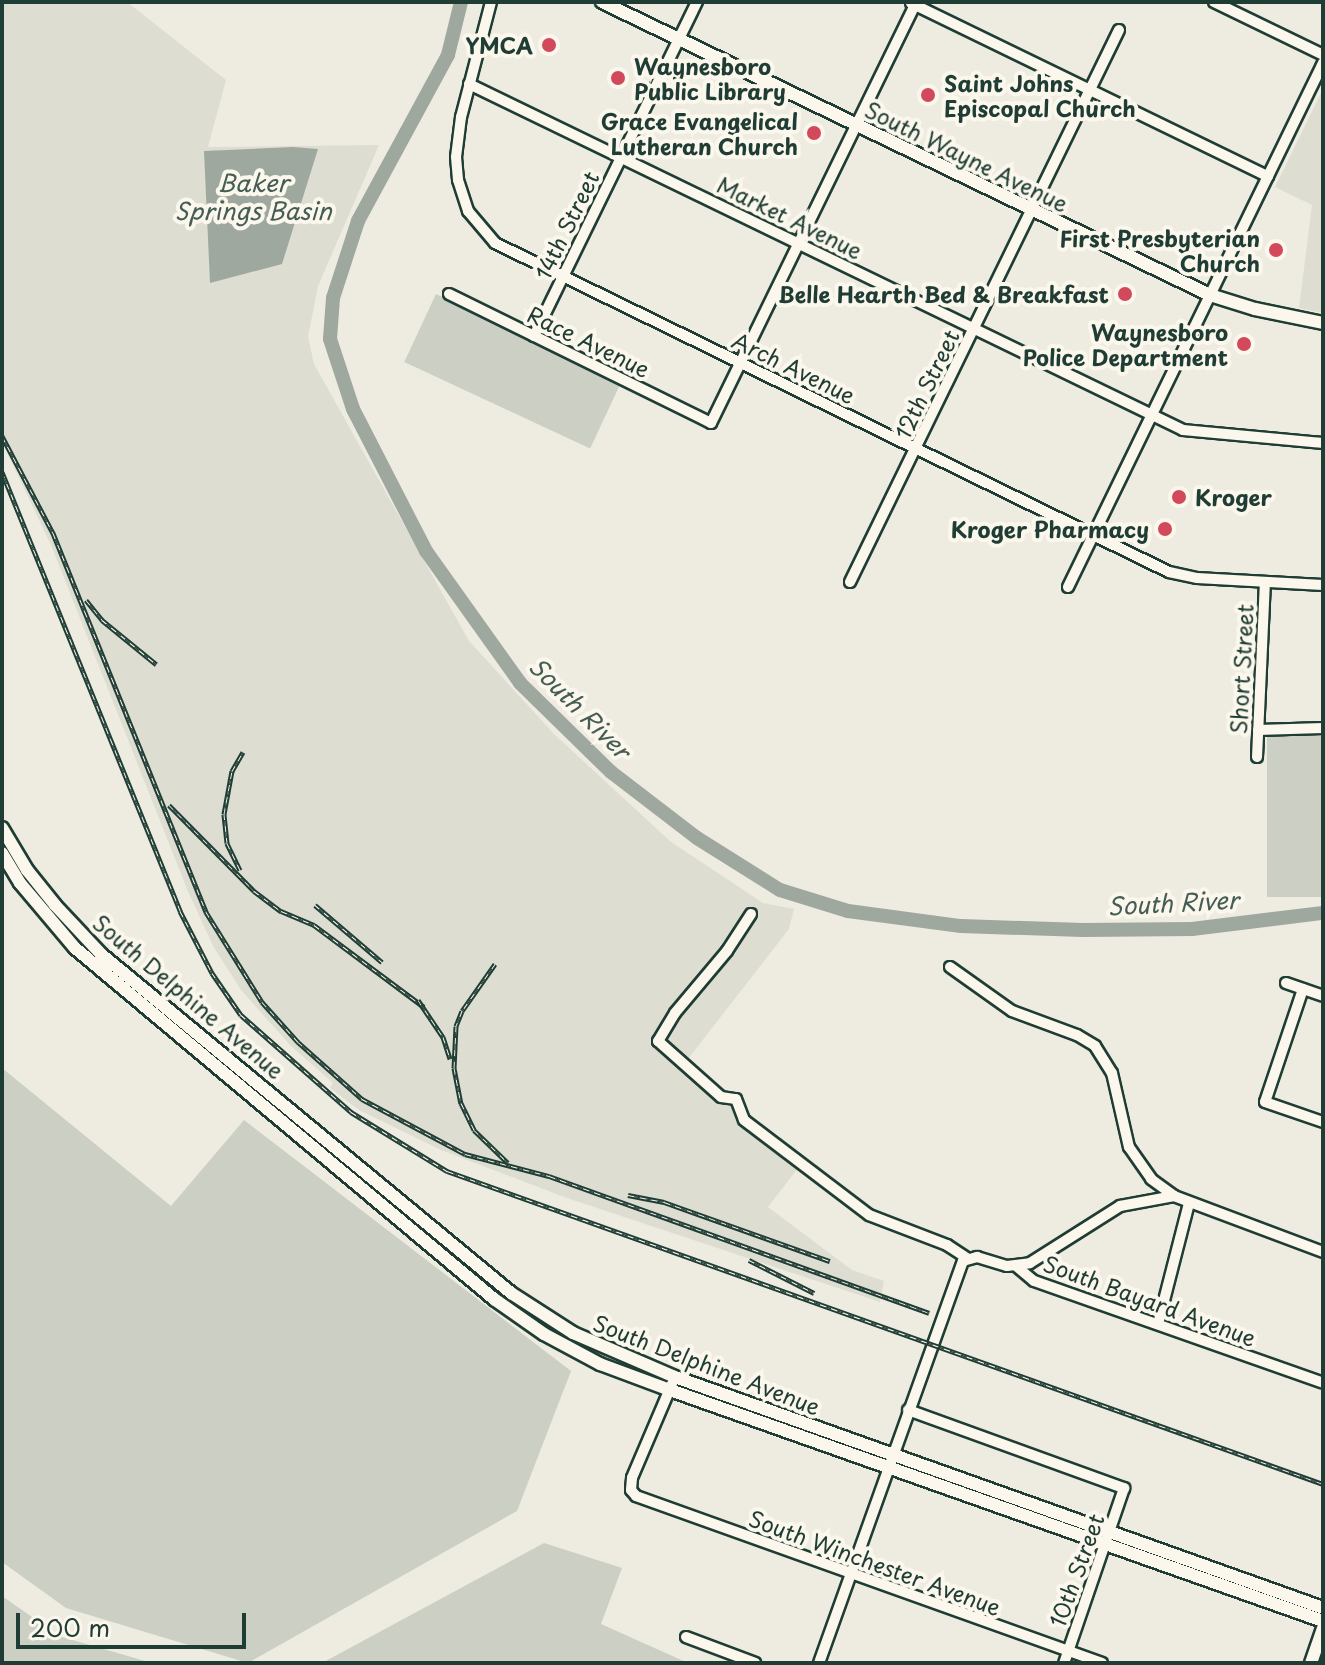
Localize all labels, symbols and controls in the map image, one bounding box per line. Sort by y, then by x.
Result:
place label: YMCA [466,32,533,58]
marker: YMCA [540,36,558,54]
place label: Waynesboro Public Library [634,52,788,104]
marker: Waynesboro Public Library [609,69,627,87]
place label: Saint Johns Episcopal Church [944,69,1136,120]
marker: Saint Johns Episcopal Church [919,86,937,104]
street label: South Wayne Avenue [860,95,1074,217]
place label: Grace Evangelical Lutheran Church [599,107,798,158]
marker: Grace Evangelical Lutheran Church [805,124,823,142]
street label: 14th Street [528,166,604,284]
water label: Baker Springs Basin [174,169,332,225]
street label: Market Avenue [712,170,868,264]
place label: First Presbyterian Church [1059,224,1260,276]
marker: First Presbyterian Church [1267,241,1285,259]
place label: Belle Hearth Bed & Breakfast [777,281,1109,307]
marker: Belle Hearth Bed & Breakfast [1116,285,1134,303]
street label: Race Avenue [523,300,655,382]
place label: Waynesboro Police Department [1021,318,1228,370]
street label: 12th Street [888,324,964,444]
street label: Arch Avenue [728,326,860,408]
marker: Waynesboro Police Department [1235,335,1253,353]
place label: Kroger [1195,484,1272,510]
marker: Kroger [1170,488,1188,506]
place label: Kroger Pharmacy [950,516,1149,542]
marker: Kroger Pharmacy [1156,520,1174,538]
street label: Short Street [1224,603,1258,735]
water label: South River [523,651,637,765]
water label: South River [1106,885,1240,921]
street label: South Delphine Avenue [88,908,290,1084]
street label: South Bayard Avenue [1038,1249,1262,1351]
street label: South Delphine Avenue [589,1308,825,1420]
street label: South Winchester Avenue [744,1504,1006,1620]
street label: 10th Street [1043,1509,1109,1631]
scale bar [20,1597,250,1647]
text: 200 m [30,1609,110,1645]

